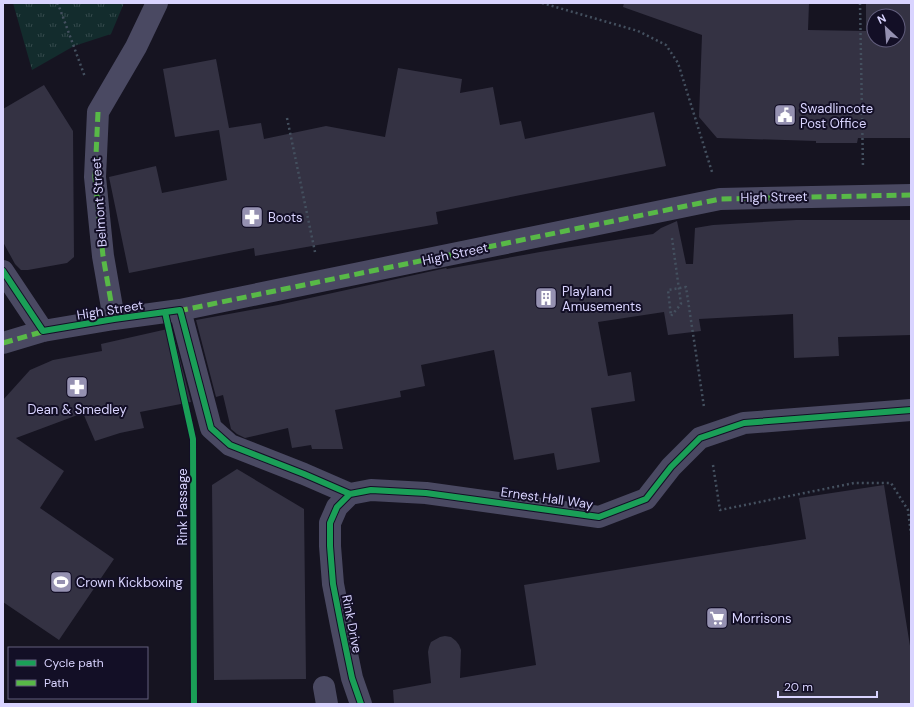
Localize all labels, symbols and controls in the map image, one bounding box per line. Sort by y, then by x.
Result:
north arrow [866,8,906,48]
text: N [875,11,888,27]
place label: Swadlincote Post Office [800,100,873,132]
public building icon: Swadlincote Post Office [772,102,798,128]
street label: Belmont Street [87,156,111,248]
street label: High Street [740,188,808,206]
pharmacy icon: Boots [239,204,265,230]
place label: Boots [268,209,303,226]
street label: High Street [420,239,490,269]
place label: Playland Amusements [562,283,642,315]
building icon: Playland Amusements [533,285,559,311]
street label: High Street [76,296,144,324]
pharmacy icon: Dean & Smedley [64,374,90,400]
place label: Dean & Smedley [27,401,127,418]
street label: Rink Passage [174,468,191,546]
street label: Ernest Hall Way [500,483,594,513]
sports icon: Crown Kickboxing [48,569,74,595]
place label: Crown Kickboxing [76,574,183,591]
street label: Rink Drive [338,593,366,655]
supermarket icon: Morrisons [704,605,730,631]
place label: Morrisons [732,610,792,627]
legend [8,647,148,699]
text: Cycle path [44,655,104,671]
scale bar [778,673,877,699]
text: Path [44,675,69,691]
text: 20 m [784,679,813,695]

